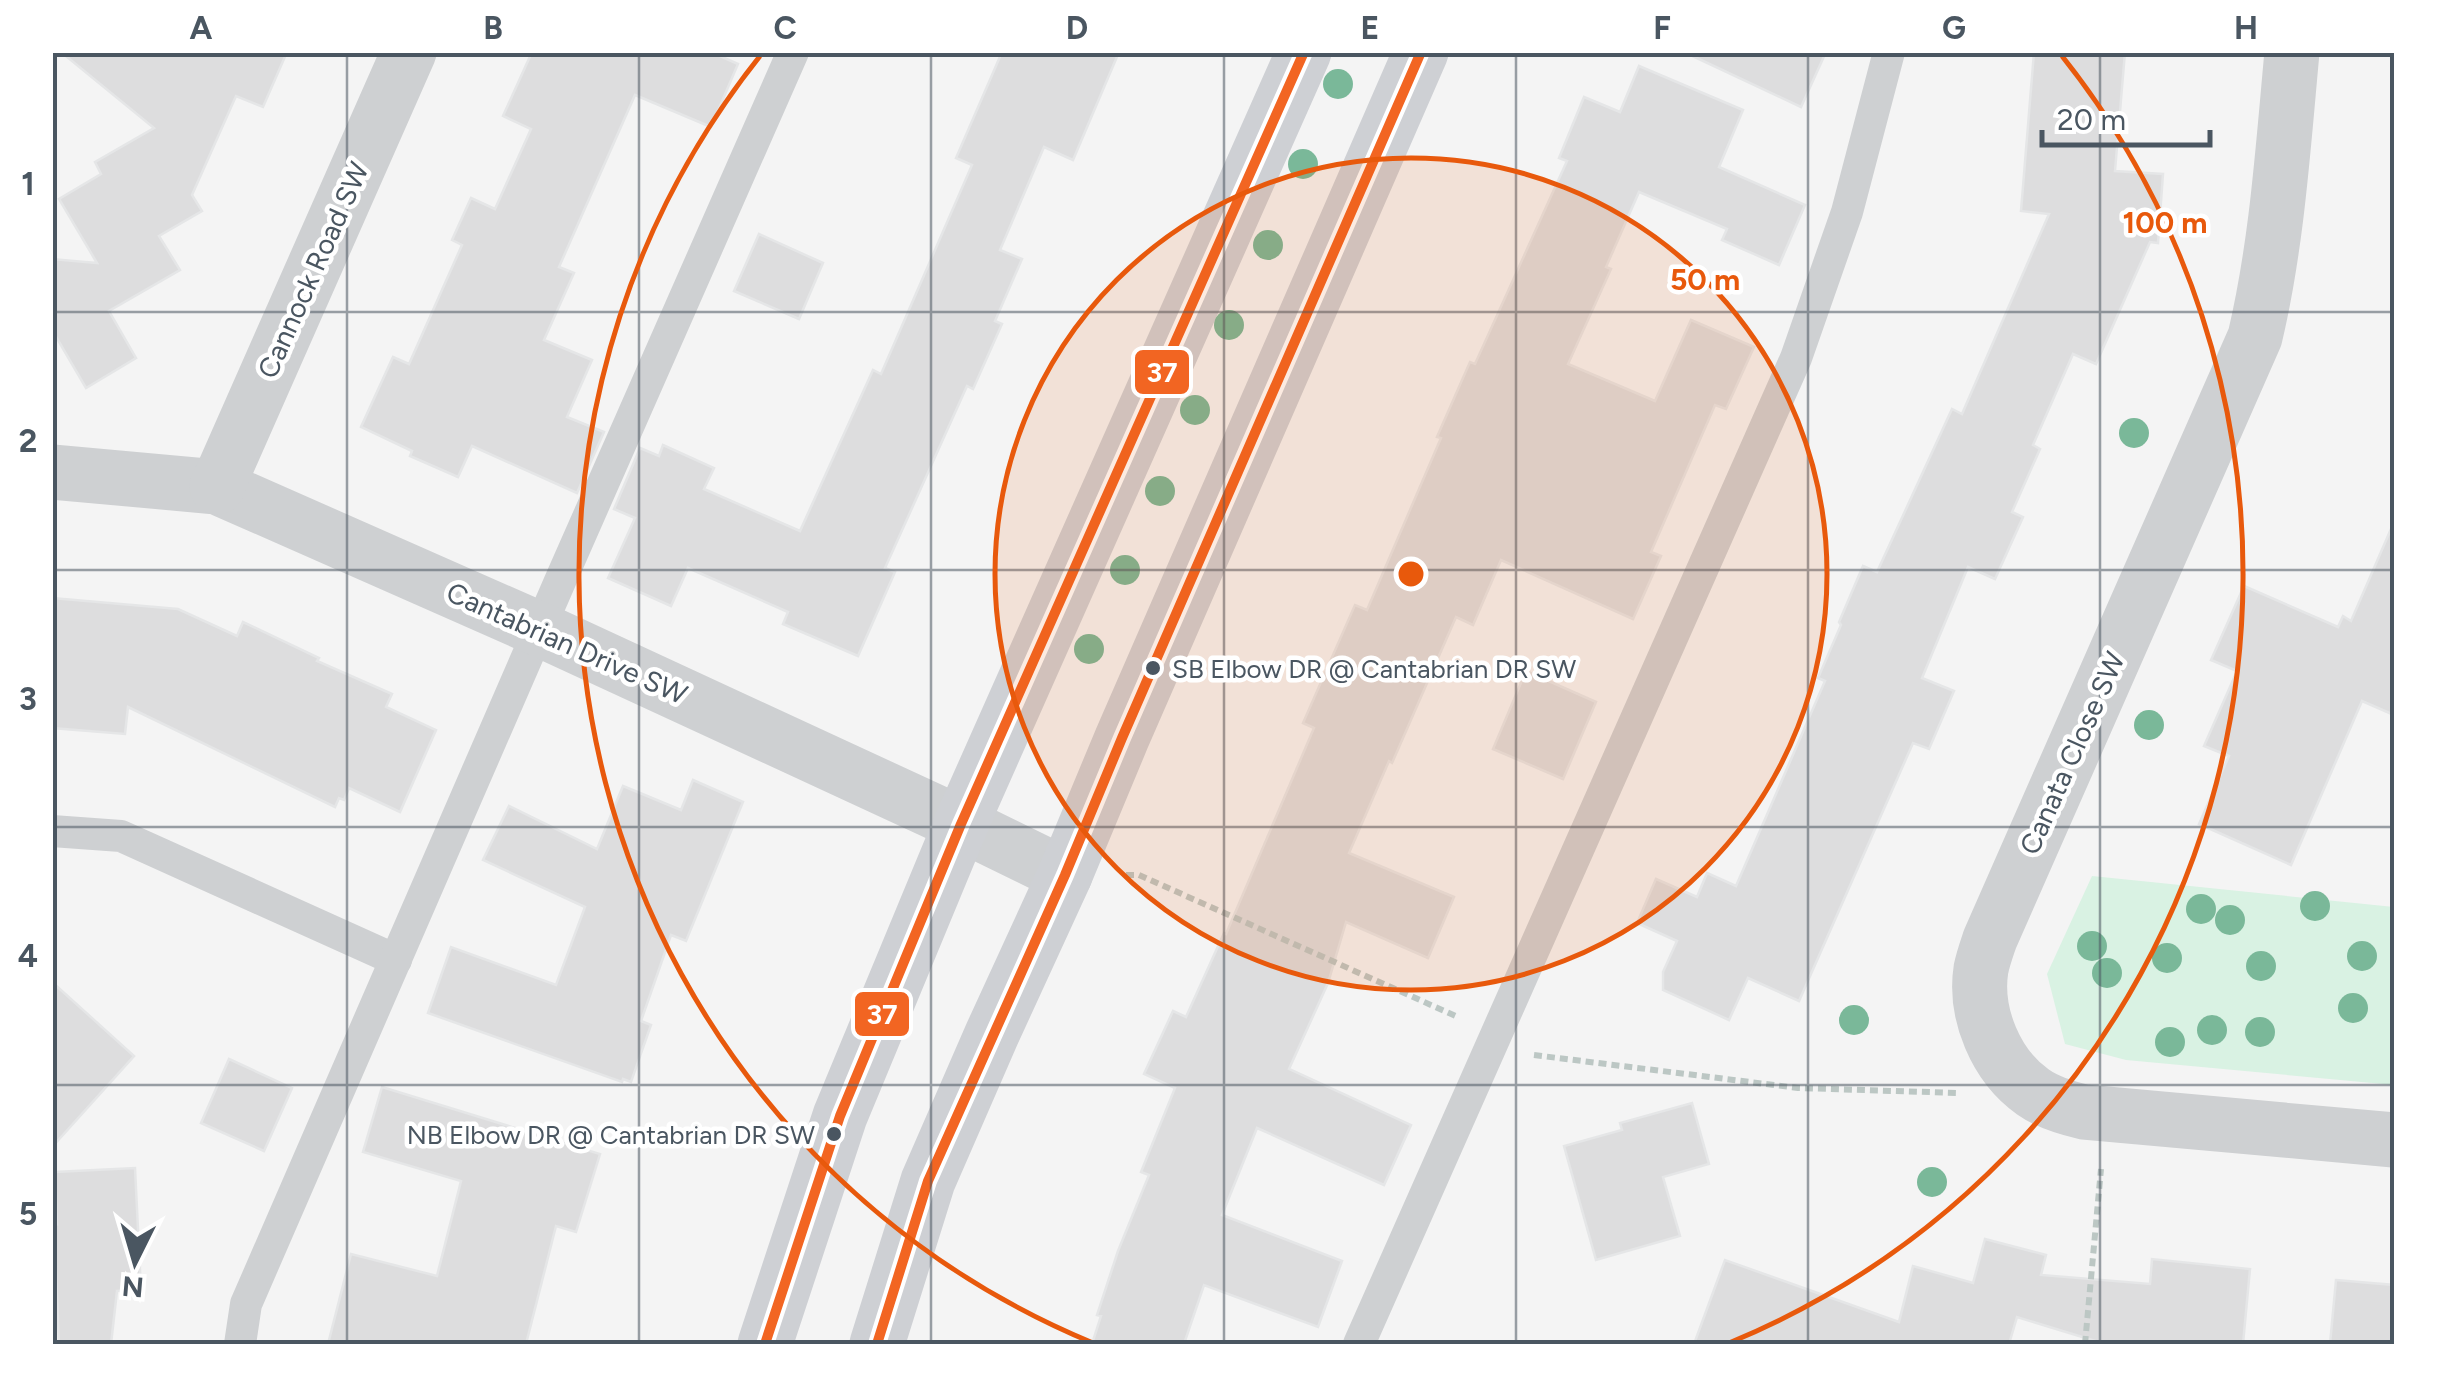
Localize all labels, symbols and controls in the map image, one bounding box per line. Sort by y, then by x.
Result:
text: A [190,9,213,47]
text: B [483,9,503,47]
text: C [773,9,797,47]
text: D [1066,9,1088,47]
text: E [1361,9,1379,47]
text: F [1653,9,1671,47]
text: G [1942,9,1966,47]
text: H [2234,9,2258,47]
scale bar [2042,85,2210,147]
text: 20 m [2057,101,2126,138]
street label: Cannock Road SW [250,157,376,383]
text: 1 [21,165,35,203]
text: 100 m [2123,204,2207,241]
text: 50 m [1670,261,1740,298]
line badge: 37 [1133,348,1191,396]
text: 37 [1146,355,1178,389]
text: 2 [19,422,37,460]
centre of rings [1393,556,1429,592]
street label: Cantabrian Drive SW [441,575,693,711]
street label: Canata Close SW [2012,646,2132,859]
place label: SB Elbow DR @ Cantabrian DR SW [1172,653,1576,685]
marker: SB Elbow DR @ Cantabrian DR SW [1143,658,1163,678]
text: 3 [19,680,37,718]
text: 4 [18,937,38,975]
line badge: 37 [853,990,911,1038]
text: 37 [866,997,898,1031]
place label: NB Elbow DR @ Cantabrian DR SW [407,1119,815,1151]
marker: NB Elbow DR @ Cantabrian DR SW [824,1124,844,1144]
text: 5 [19,1195,37,1233]
north arrow [85,1212,185,1312]
text: N [121,1269,145,1305]

